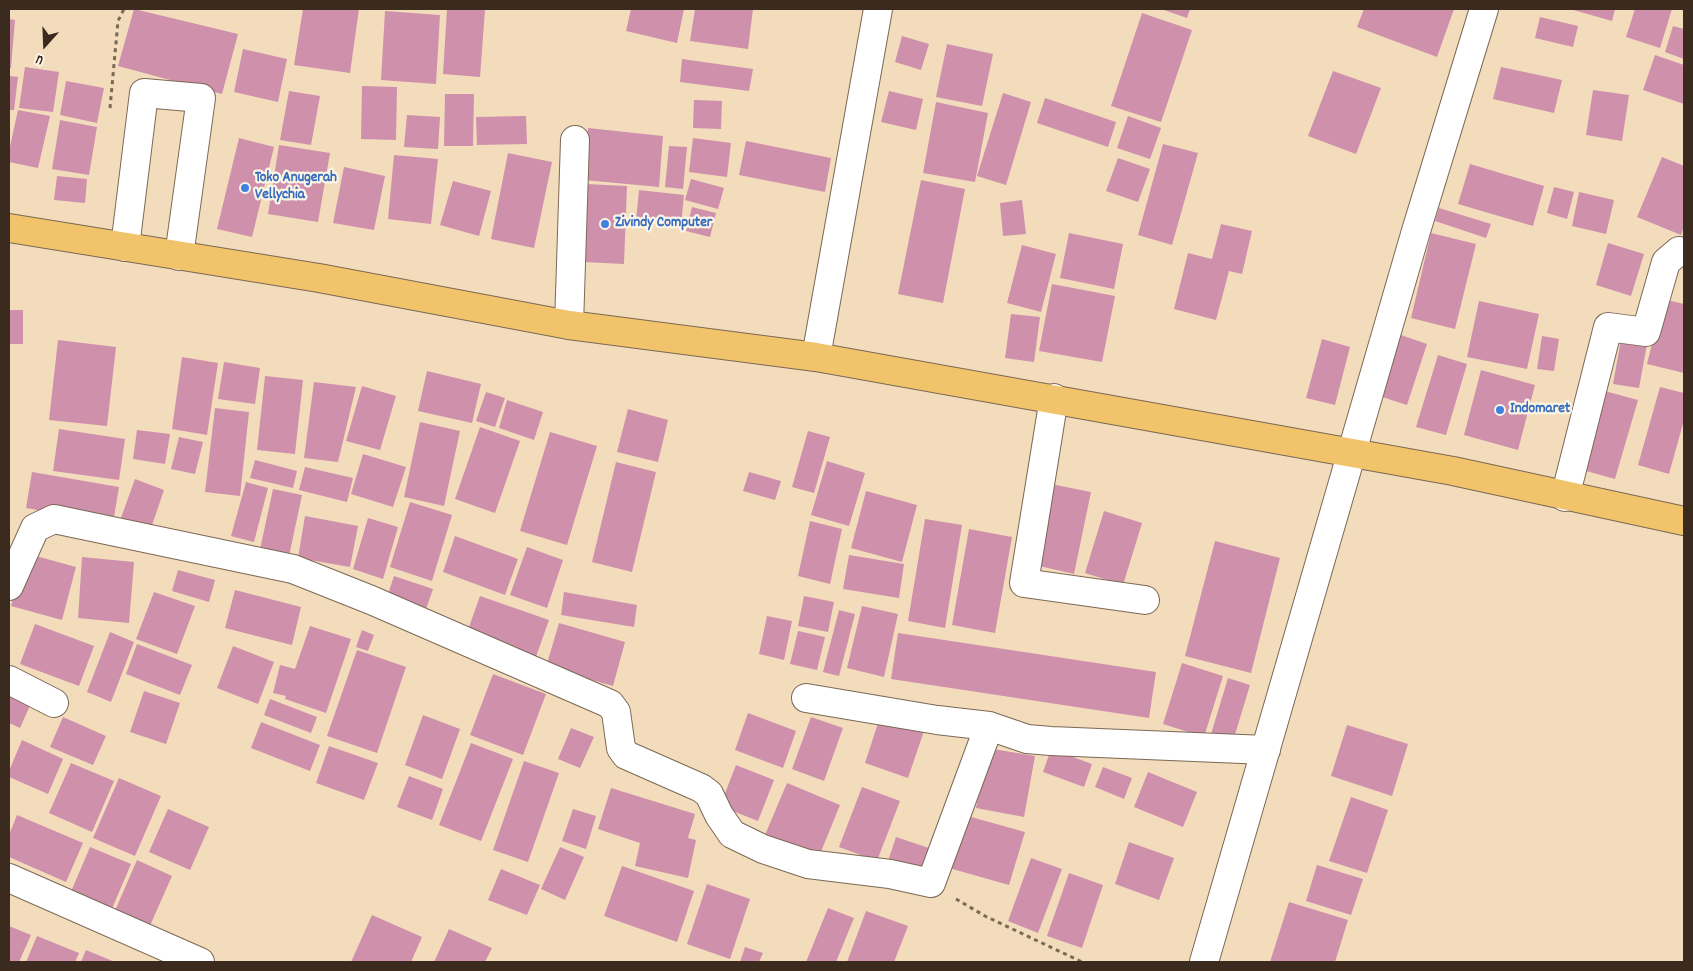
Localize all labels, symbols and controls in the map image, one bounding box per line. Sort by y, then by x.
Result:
north arrow [20,20,70,70]
text: U [33,49,46,70]
place label: Toko Anugerah Vellychia [255,170,337,205]
marker: Toko Anugerah Vellychia [239,182,251,194]
place label: Zivindy Computer [615,215,712,233]
marker: Zivindy Computer [599,218,611,230]
place label: Indomaret [1510,401,1570,419]
marker: Indomaret [1494,404,1506,416]

